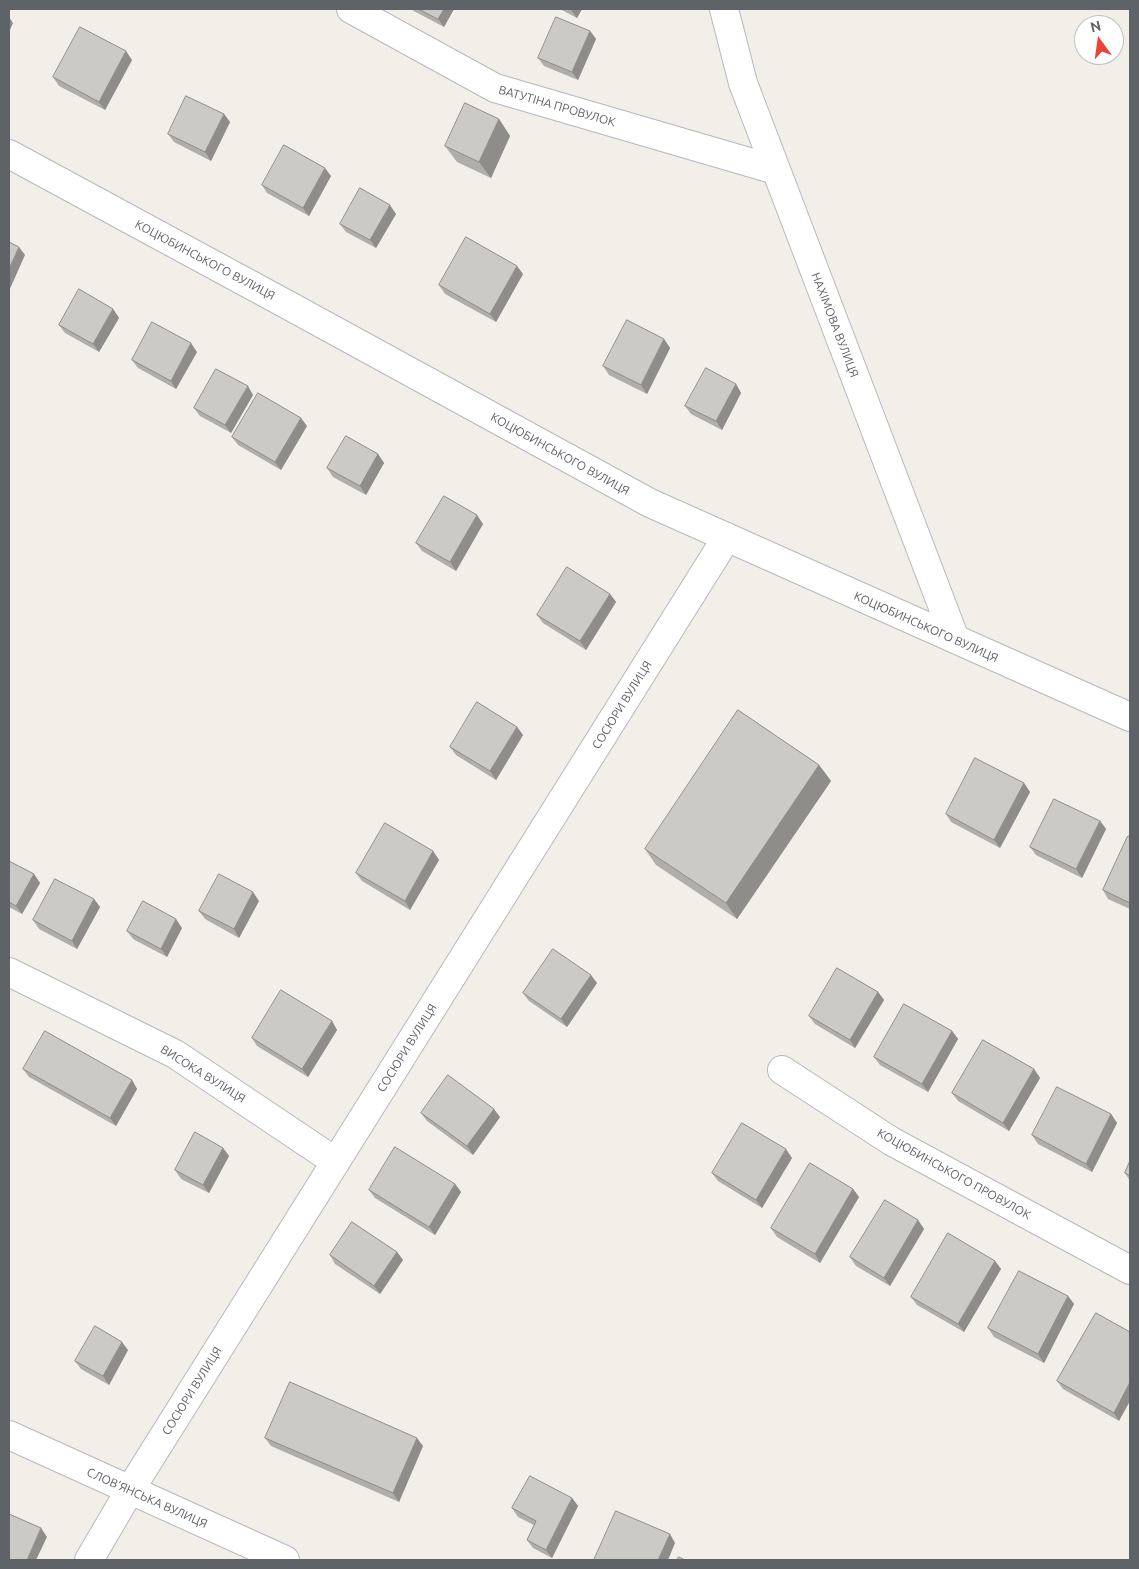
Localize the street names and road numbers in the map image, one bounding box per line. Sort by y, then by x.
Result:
street label: ВАТУТІНА ПРОВУЛОК [497,82,617,130]
street label: КОЦЮБИНСЬКОГО ВУЛИЦЯ [133,217,277,303]
street label: НАХІМОВА ВУЛИЦЯ [808,270,862,380]
street label: КОЦЮБИНСЬКОГО ВУЛИЦЯ [488,410,632,498]
street label: КОЦЮБИНСЬКОГО ВУЛИЦЯ [852,589,1000,665]
street label: СОСЮРИ ВУЛИЦЯ [589,658,655,752]
street label: СОСЮРИ ВУЛИЦЯ [374,1001,440,1095]
street label: ВИСОКА ВУЛИЦЯ [158,1042,248,1106]
street label: КОЦЮБИНСЬКОГО ПРОВУЛОК [875,1126,1033,1222]
street label: СОСЮРИ ВУЛИЦЯ [159,1344,225,1438]
street label: СЛОВ’ЯНСЬКА ВУЛИЦЯ [84,1465,210,1531]

